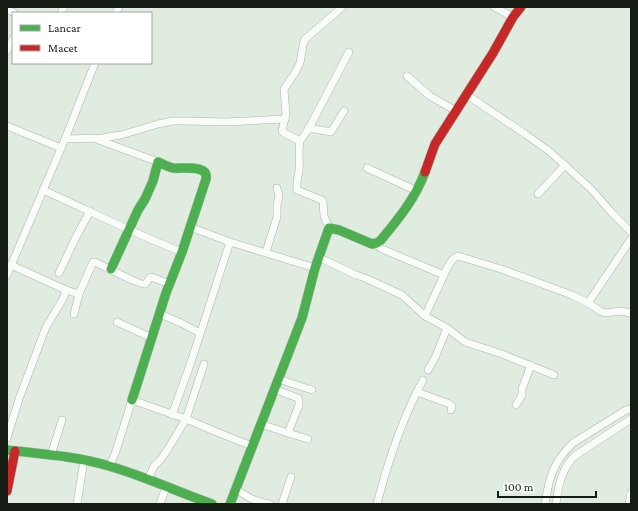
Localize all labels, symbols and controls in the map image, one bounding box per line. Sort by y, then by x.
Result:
legend [12,12,152,64]
text: Lancar [48,21,82,35]
text: Macet [48,41,79,55]
scale bar [498,473,596,499]
text: 100 m [504,480,534,494]

